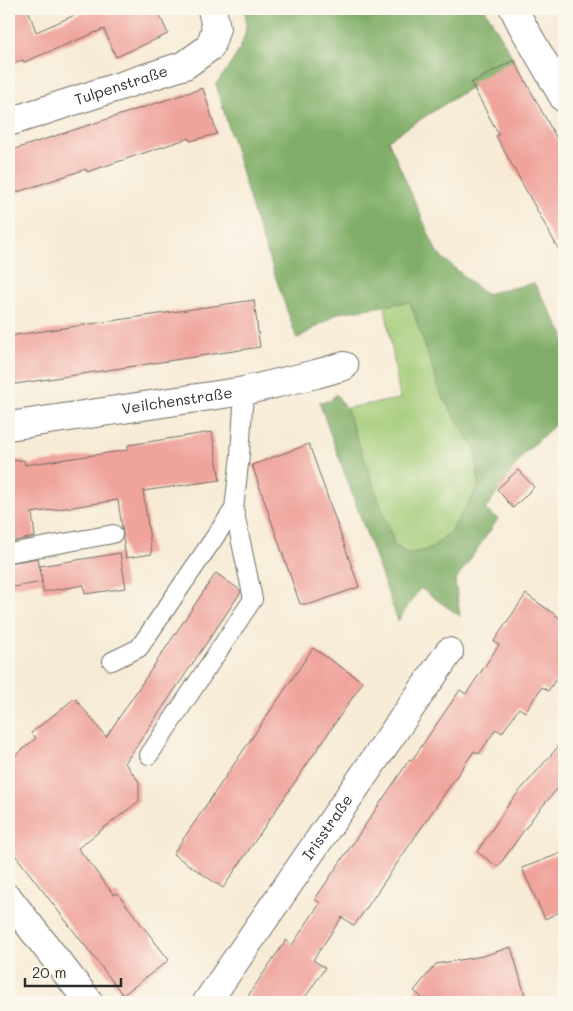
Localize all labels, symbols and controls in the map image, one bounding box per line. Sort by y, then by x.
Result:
street label: Tulpenstraße [72,60,170,109]
street label: Veilchenstraße [120,382,234,418]
street label: Irisstraße [297,790,356,864]
scale bar [25,956,121,988]
text: 20 m [32,962,66,982]

